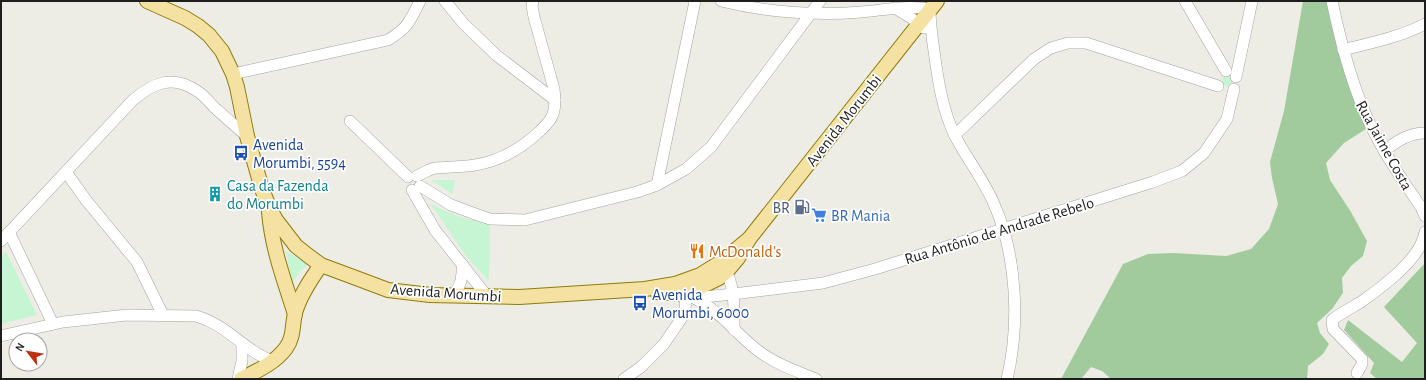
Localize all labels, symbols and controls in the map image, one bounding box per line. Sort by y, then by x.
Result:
street label: Avenida Morumbi [803,72,884,169]
street label: Rua Jaime Costa [1353,98,1415,193]
place label: Avenida Morumbi, 5594 [253,137,346,171]
bus stop icon: Avenida Morumbi, 5594 [232,144,250,162]
place label: Casa da Fazenda do Morumbi [227,178,329,212]
building icon: Casa da Fazenda do Morumbi [206,185,224,203]
street label: Rua Antônio de Andrade Rebelo [903,194,1096,267]
fuel station icon: BR [793,198,811,216]
place label: BR [773,200,790,216]
supermarket icon: BR Mania [810,206,828,224]
place label: BR Mania [831,208,890,224]
restaurant icon: McDonald's [688,242,706,260]
place label: McDonald's [709,244,782,260]
street label: Avenida Morumbi [390,281,502,305]
place label: Avenida Morumbi, 6000 [652,287,749,321]
bus stop icon: Avenida Morumbi, 6000 [631,294,649,312]
north arrow [8,332,48,372]
text: N [13,341,27,353]

